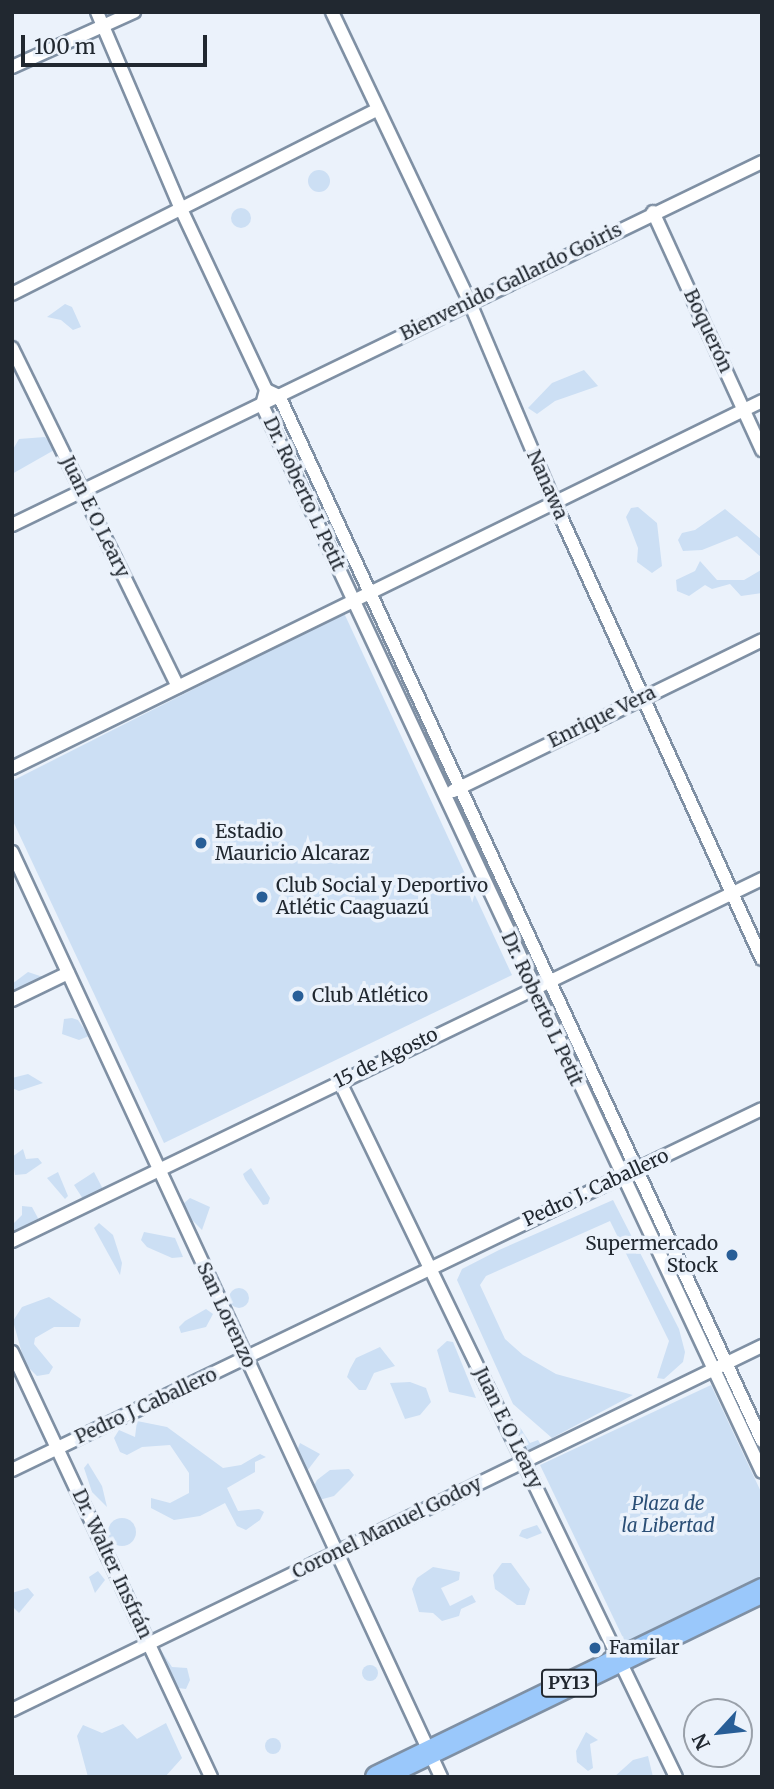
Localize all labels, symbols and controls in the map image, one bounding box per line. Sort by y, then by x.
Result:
scale bar [24,21,210,65]
text: 100 m [34,33,96,60]
street label: Bienvenido Gallardo Goiris [396,218,626,346]
street label: Boquerón [679,286,737,376]
street label: Dr. Roberto L Petit [258,413,350,575]
street label: Nanawa [522,447,572,523]
street label: Juan E O Leary [56,453,134,581]
street label: Enrique Vera [545,681,659,753]
place label: Estadio Mauricio Alcaraz [215,821,369,865]
marker: Estadio Mauricio Alcaraz [193,835,209,851]
place label: Club Social y Deportivo Atlétic Caaguazú [276,875,488,919]
marker: Club Social y Deportivo Atlétic Caaguazú [254,889,270,905]
street label: Dr. Roberto L Petit [496,928,588,1090]
place label: Club Atlético [312,985,428,1007]
marker: Club Atlético [290,988,306,1004]
street label: 15 de Agosto [330,1023,442,1093]
street label: Pedro J. Caballero [520,1144,672,1232]
place label: Supermercado Stock [585,1233,718,1277]
marker: Supermercado Stock [724,1247,740,1263]
street label: San Lorenzo [192,1259,260,1371]
street label: Pedro J Caballero [71,1363,221,1449]
street label: Juan E O Leary [469,1364,547,1492]
street label: Coronel Manuel Godoy [289,1472,485,1584]
street label: Dr. Walter Insfrán [67,1486,157,1642]
park label: Plaza de la Libertad [621,1493,715,1537]
place label: Familar [609,1637,680,1659]
marker: Familar [587,1640,603,1656]
road number: PY13 [539,1668,599,1698]
north arrow [683,1698,753,1768]
text: N [687,1729,715,1754]

